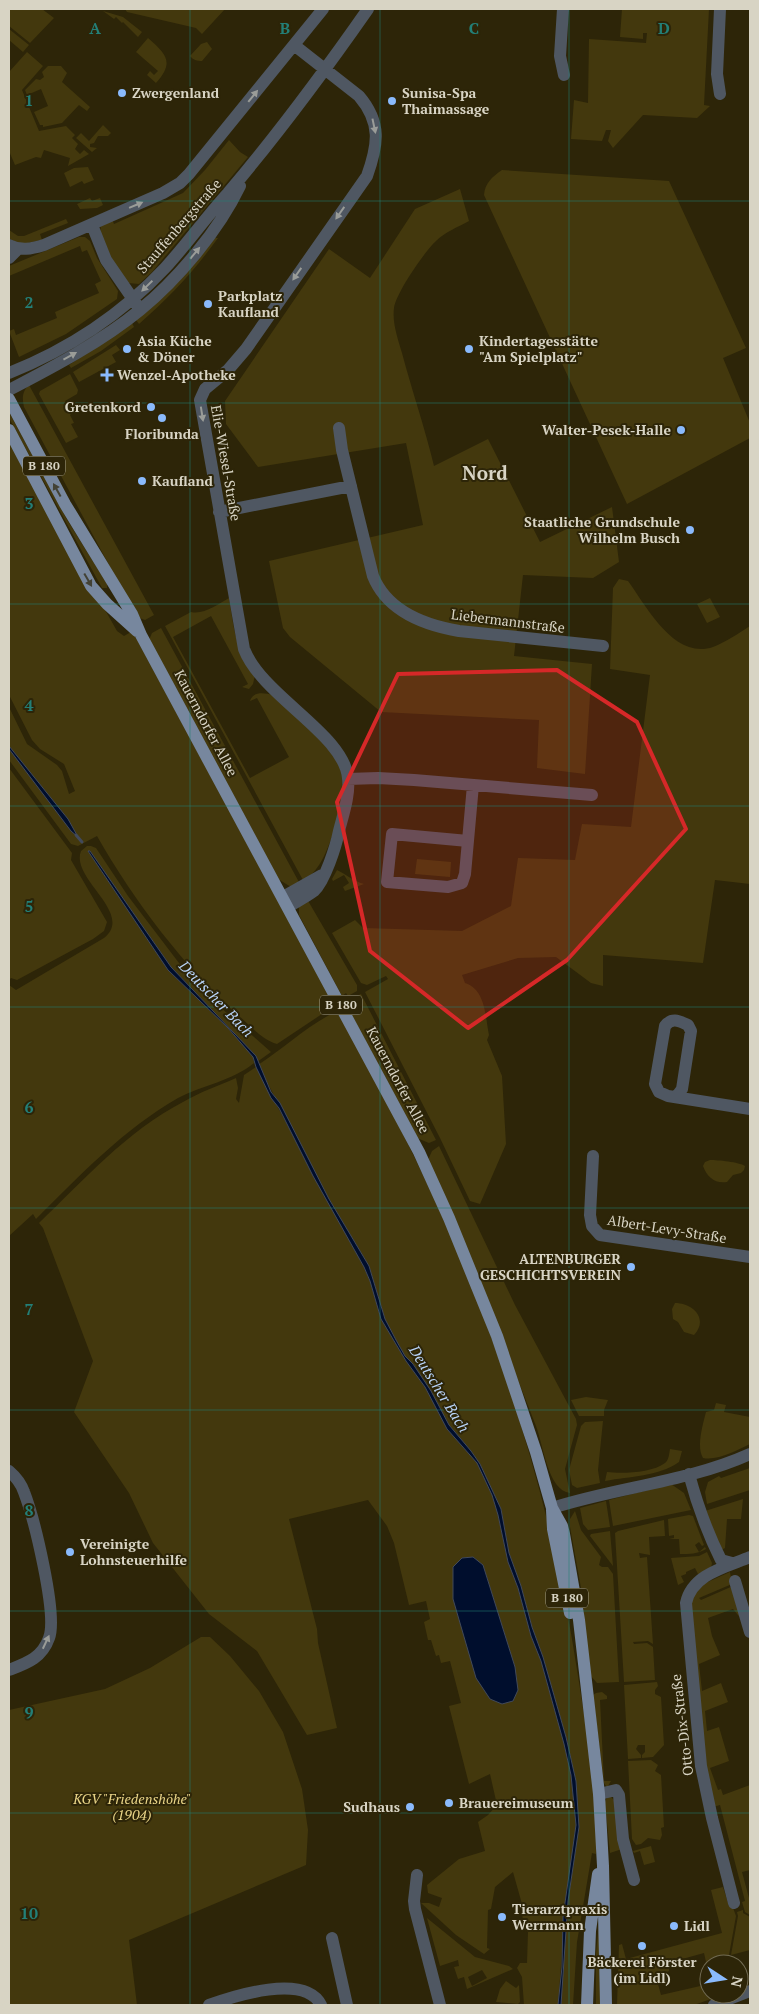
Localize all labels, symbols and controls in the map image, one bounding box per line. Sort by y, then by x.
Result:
text: A [89,17,101,39]
text: B [280,17,290,39]
text: C [469,17,479,39]
text: D [658,17,670,39]
place label: Zwergenland [132,83,220,102]
place label: Sunisa-Spa Thaimassage [402,83,490,118]
marker: Zwergenland [116,87,128,99]
text: 1 [24,89,34,111]
one-way arrow [247,90,258,103]
marker: Sunisa-Spa Thaimassage [386,95,398,107]
one-way arrow [370,119,378,134]
street label: Stauffenbergstraße [132,174,225,277]
one-way arrow [129,200,143,208]
one-way arrow [335,206,345,220]
one-way arrow [189,247,200,260]
one-way arrow [292,268,302,281]
one-way arrow [141,280,153,292]
place label: Parkplatz Kaufland [218,286,283,321]
text: 2 [24,291,34,313]
marker: Parkplatz Kaufland [202,298,214,310]
place label: Asia Küche & Döner [137,331,212,366]
place label: Kindertagesstätte "Am Spielplatz" [479,331,598,366]
marker: Asia Küche & Döner [121,343,133,355]
marker: Kindertagesstätte "Am Spielplatz" [463,343,475,355]
one-way arrow [63,352,77,360]
place label: Wenzel-Apotheke [117,365,236,384]
marker: Wenzel-Apotheke [101,369,113,381]
place label: Gretenkord [65,397,142,416]
marker: Gretenkord [145,401,157,413]
street label: Elie-Wiesel-Straße [207,403,246,522]
one-way arrow [199,406,207,422]
marker: Floribunda [156,412,168,424]
place label: Walter-Pesek-Halle [542,420,671,439]
place label: Floribunda [125,424,199,443]
marker: Walter-Pesek-Halle [675,424,687,436]
road number: B 180 [23,456,65,476]
district label: Nord [462,460,508,485]
place label: Kaufland [152,471,214,490]
marker: Kaufland [136,475,148,487]
one-way arrow [53,484,62,497]
text: 3 [24,492,34,514]
place label: Staatliche Grundschule Wilhelm Busch [524,512,680,547]
marker: Staatliche Grundschule Wilhelm Busch [684,524,696,536]
one-way arrow [84,573,93,586]
street label: Liebermannstraße [450,604,566,637]
street label: Kauerndorfer Allee [170,666,243,779]
text: 4 [24,694,34,716]
text: 5 [24,895,34,917]
water label: Deutscher Bach [174,955,258,1041]
road number: B 180 [320,996,362,1014]
street label: Kauerndorfer Allee [362,1023,435,1136]
text: 6 [24,1096,34,1118]
street label: Albert-Levy-Straße [606,1210,728,1247]
place label: ALTENBURGER GESCHICHTSVEREIN [480,1249,621,1284]
marker: ALTENBURGER GESCHICHTSVEREIN [625,1261,637,1273]
text: 7 [24,1298,34,1320]
water label: Deutscher Bach [405,1340,475,1436]
text: 8 [24,1499,34,1521]
place label: Vereinigte Lohnsteuerhilfe [80,1534,187,1569]
marker: Vereinigte Lohnsteuerhilfe [64,1546,76,1558]
road number: B 180 [546,1589,588,1608]
one-way arrow [42,1635,51,1650]
street label: Otto-Dix-Straße [666,1673,697,1777]
text: 9 [24,1701,34,1723]
park label: KGV "Friedenshöhe" (1904) [72,1789,191,1824]
place label: Brauereimuseum [459,1793,574,1812]
place label: Sudhaus [343,1797,400,1816]
marker: Brauereimuseum [443,1797,455,1809]
marker: Sudhaus [404,1801,416,1813]
place label: Tierarztpraxis Werrmann [512,1899,607,1934]
text: 10 [20,1902,38,1924]
marker: Tierarztpraxis Werrmann [496,1911,508,1923]
place label: Lidl [684,1916,710,1935]
marker: Lidl [668,1920,680,1932]
marker: Bäckerei Förster (im Lidl) [636,1940,648,1952]
place label: Bäckerei Förster (im Lidl) [588,1952,696,1987]
north arrow [699,1954,749,2004]
text: N [727,1975,748,1989]

